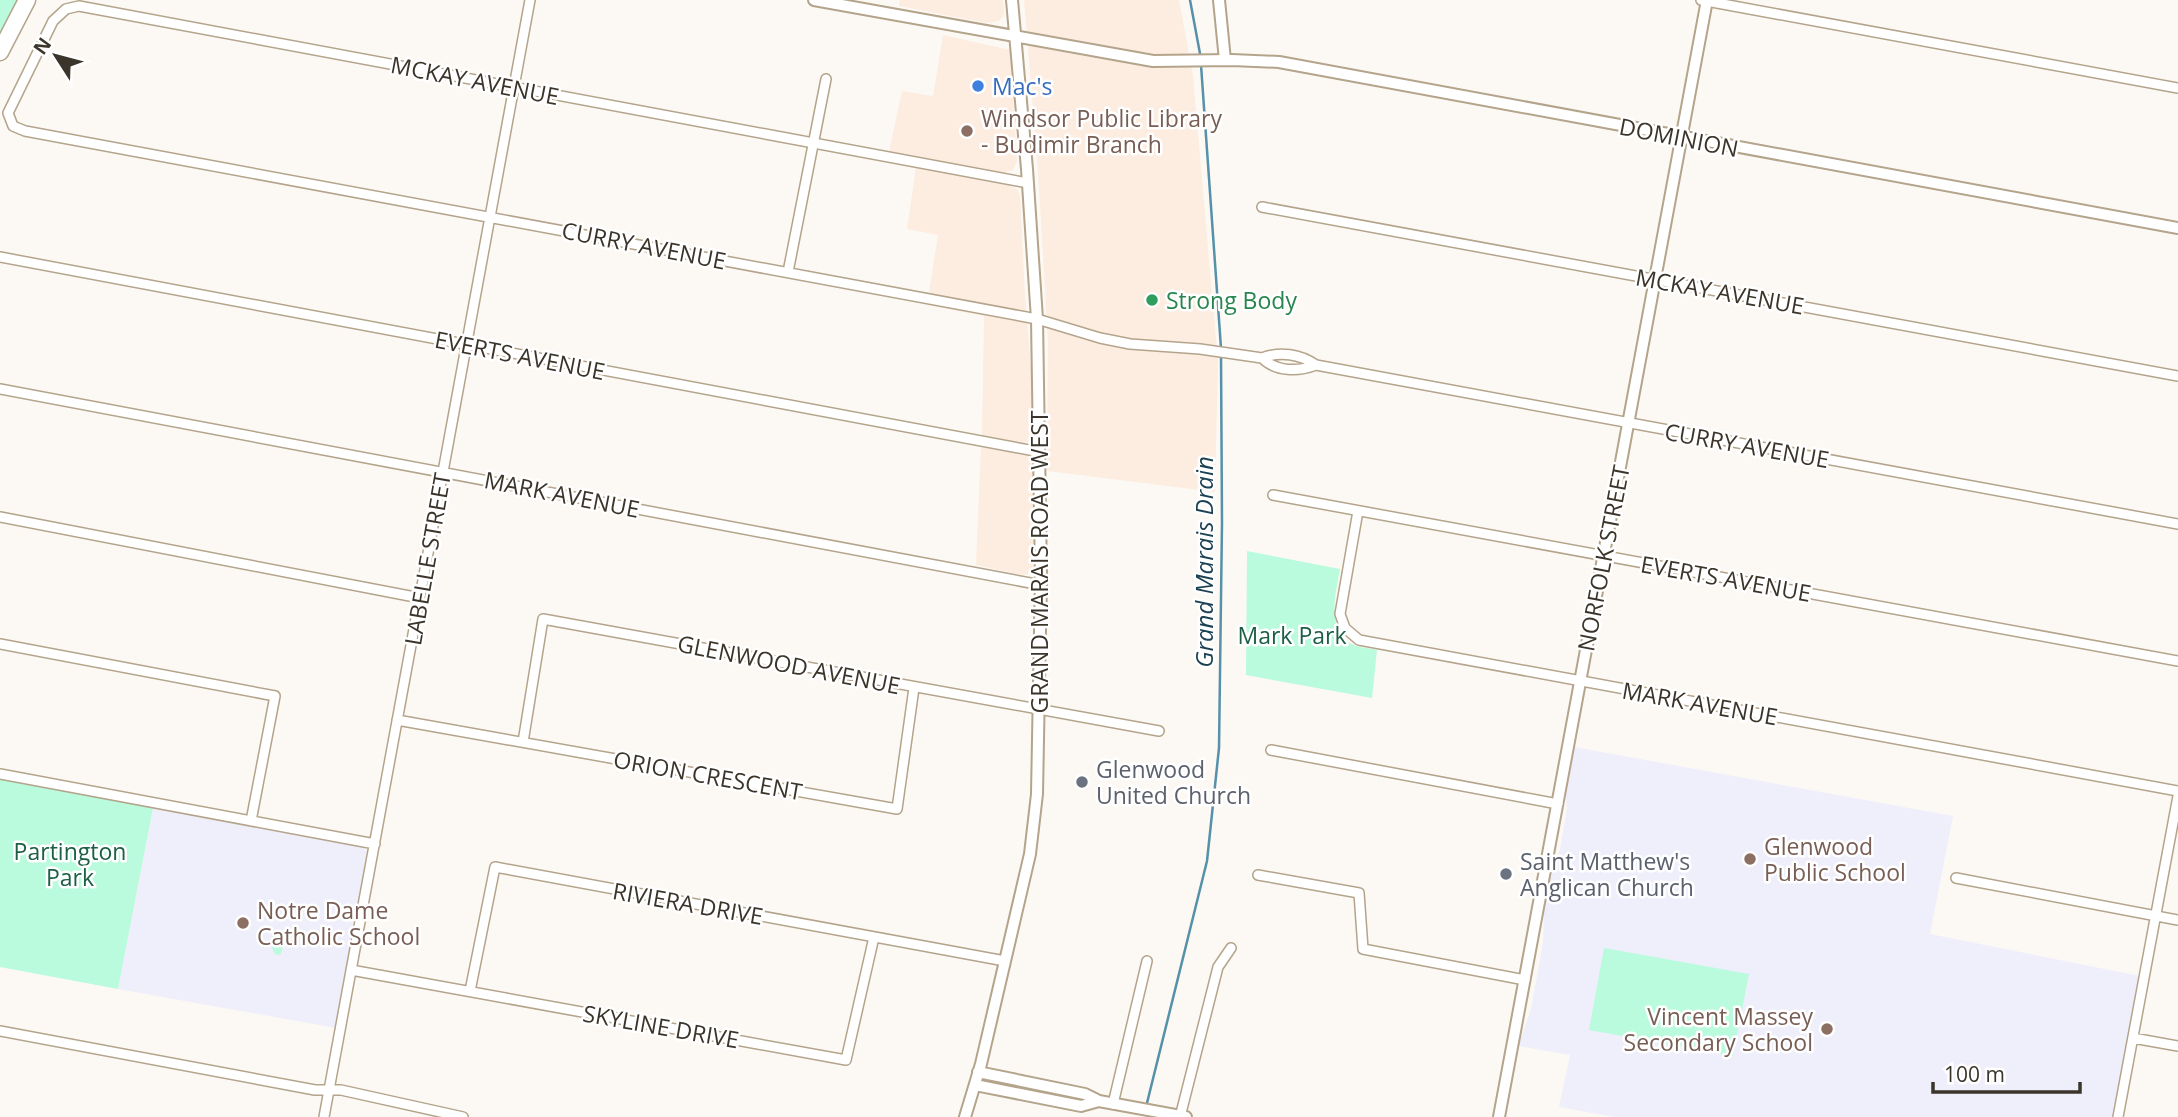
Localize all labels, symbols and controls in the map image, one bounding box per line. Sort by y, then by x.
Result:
north arrow [21,21,91,91]
text: N [27,32,57,60]
street label: MCKAY AVENUE [388,48,562,112]
place label: Mac's [992,70,1053,102]
marker: Mac's [970,78,986,94]
place label: Windsor Public Library - Budimir Branch [981,102,1222,160]
street label: DOMINION [1617,110,1741,164]
marker: Windsor Public Library - Budimir Branch [959,123,975,139]
street label: CURRY AVENUE [559,213,729,277]
street label: MCKAY AVENUE [1633,260,1807,322]
place label: Strong Body [1166,284,1297,316]
marker: Strong Body [1144,292,1160,308]
street label: EVERTS AVENUE [432,323,608,387]
street label: GRAND MARAIS ROAD WEST [1023,410,1055,714]
street label: CURRY AVENUE [1662,415,1832,475]
water label: Grand Marais Drain [1187,456,1220,668]
street label: NORFOLK STREET [1569,462,1637,654]
street label: MARK AVENUE [482,463,642,525]
street label: LABELLE STREET [396,470,458,648]
street label: EVERTS AVENUE [1638,547,1814,609]
park label: Mark Park [1237,619,1347,651]
street label: GLENWOOD AVENUE [675,627,903,701]
street label: MARK AVENUE [1620,674,1780,732]
street label: ORION CRESCENT [611,743,805,807]
place label: Glenwood United Church [1096,753,1251,811]
marker: Glenwood United Church [1074,774,1090,790]
place label: Glenwood Public School [1764,830,1906,888]
park label: Partington Park [14,835,126,893]
place label: Saint Matthew's Anglican Church [1520,845,1694,903]
marker: Glenwood Public School [1742,851,1758,867]
marker: Saint Matthew's Anglican Church [1498,866,1514,882]
street label: RIVIERA DRIVE [610,874,766,932]
place label: Notre Dame Catholic School [257,894,420,952]
marker: Notre Dame Catholic School [235,915,251,931]
street label: SKYLINE DRIVE [580,997,742,1055]
place label: Vincent Massey Secondary School [1624,1000,1813,1058]
marker: Vincent Massey Secondary School [1819,1021,1835,1037]
scale bar [1933,1050,2080,1094]
text: 100 m [1944,1060,2005,1088]

